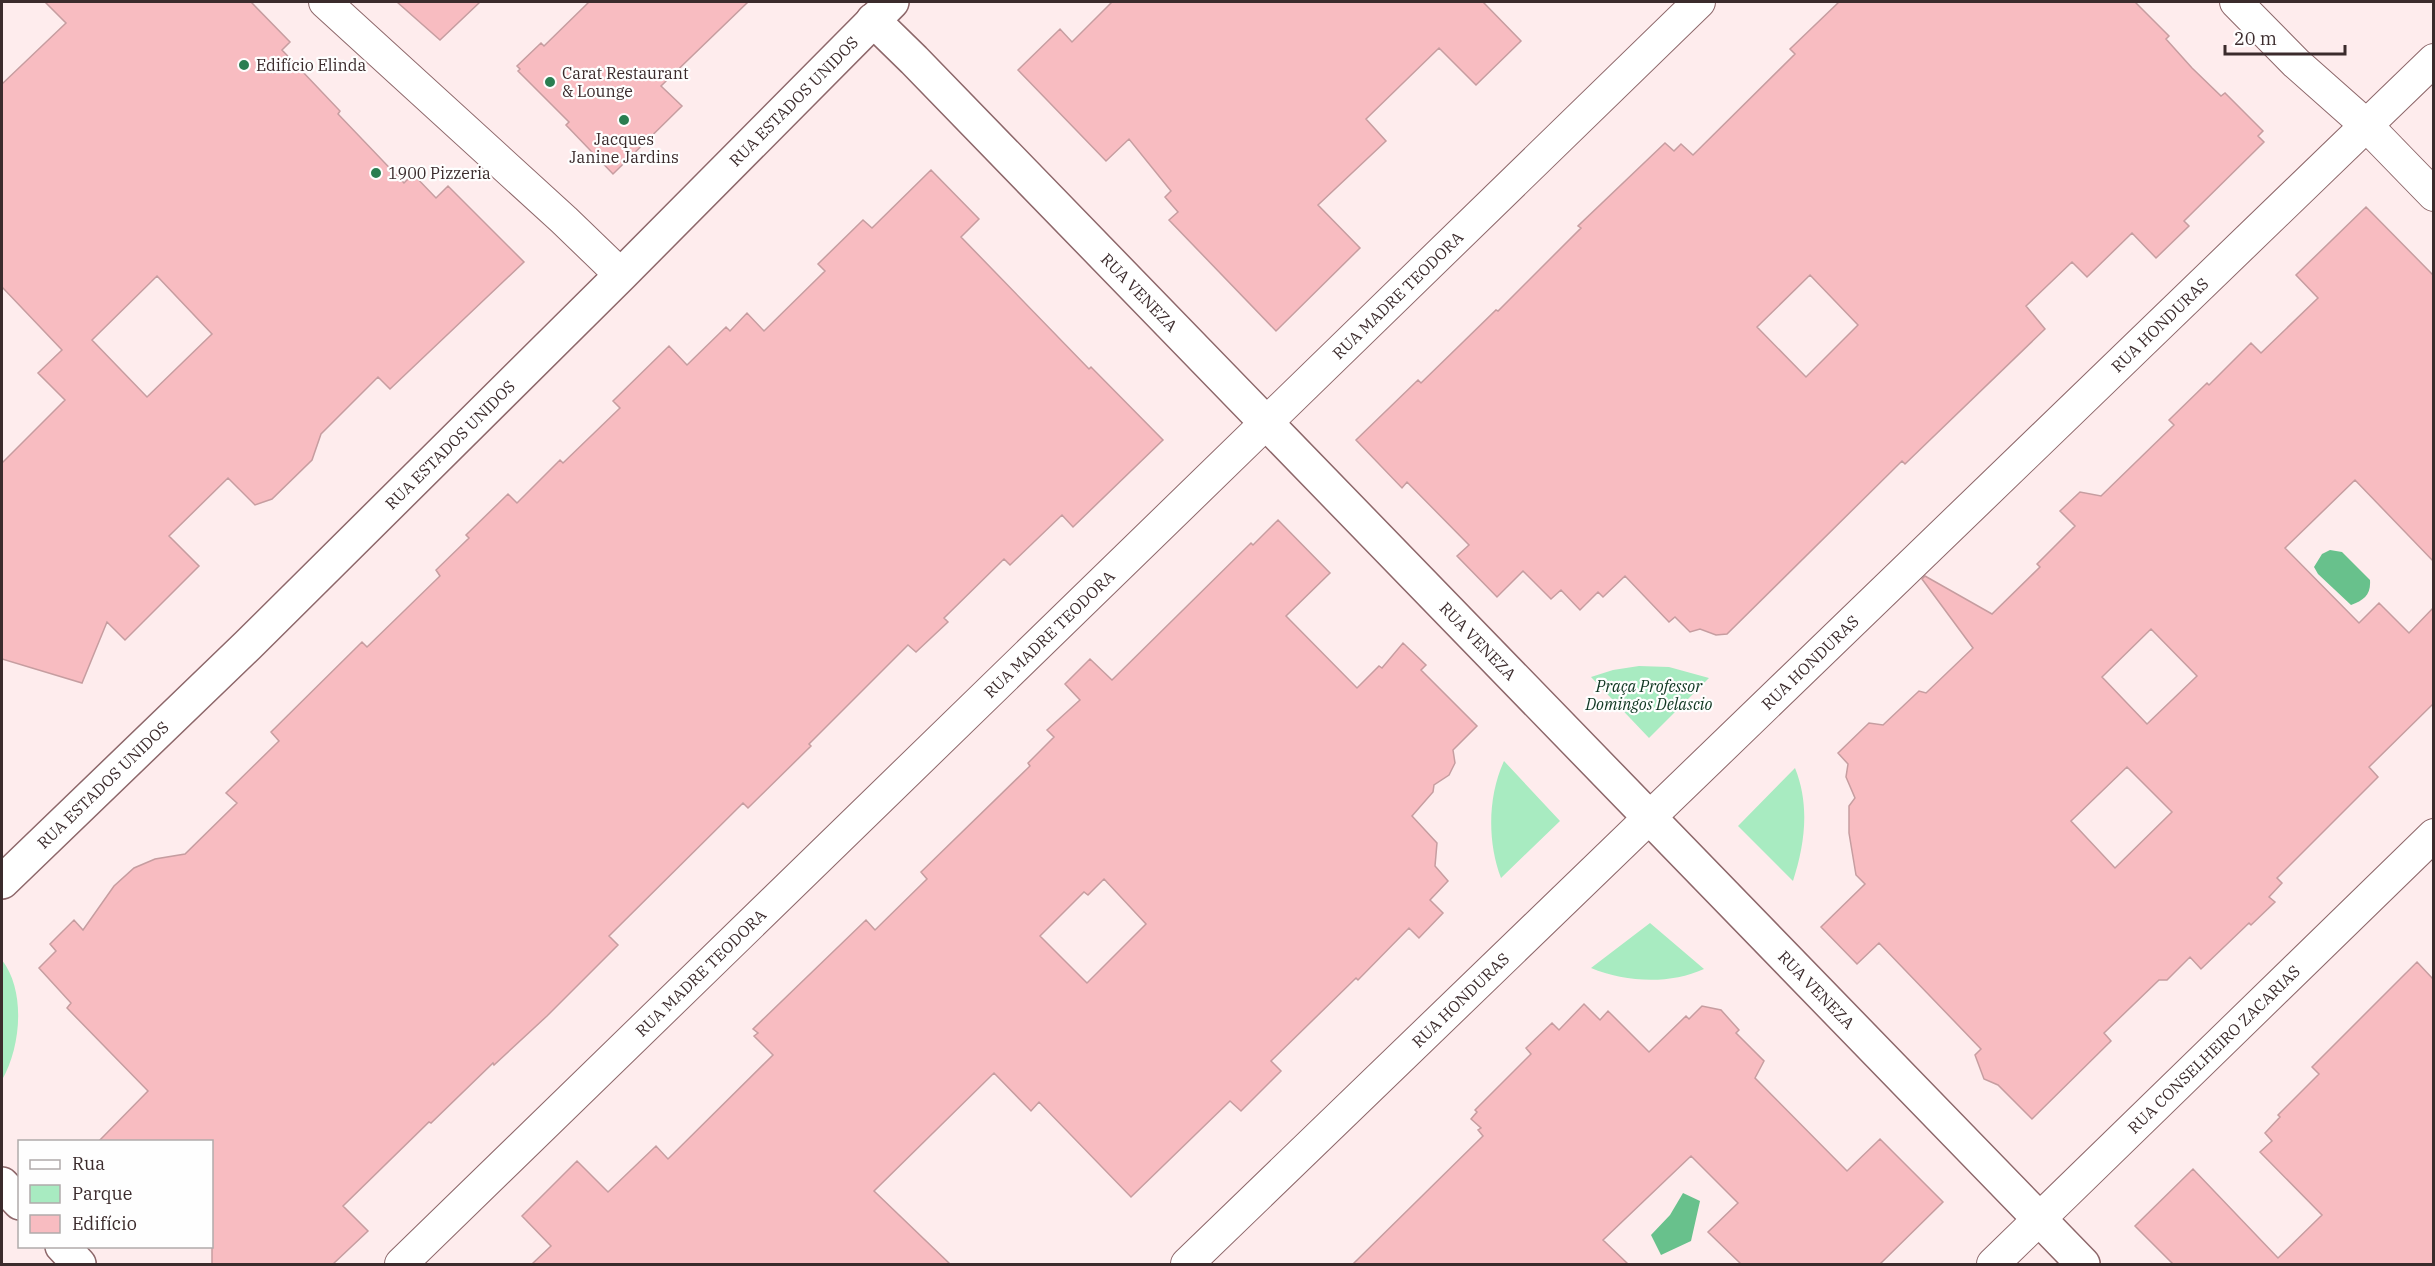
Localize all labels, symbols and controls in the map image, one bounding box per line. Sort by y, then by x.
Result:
scale bar [2225,18,2345,56]
text: 20 m [2234,27,2277,50]
street label: RUA ESTADOS UNIDOS [725,32,862,170]
place label: Edifício Elinda [256,55,366,75]
marker: Edifício Elinda [237,58,251,72]
place label: Carat Restaurant & Lounge [562,63,689,101]
marker: Carat Restaurant & Lounge [543,75,557,89]
marker: Jacques Janine Jardins [617,113,631,127]
place label: Jacques Janine Jardins [569,129,679,167]
place label: 1900 Pizzeria [388,163,491,183]
marker: 1900 Pizzeria [369,166,383,180]
street label: RUA MADRE TEODORA [1328,227,1467,363]
street label: RUA VENEZA [1097,249,1182,336]
street label: RUA HONDURAS [2107,273,2212,376]
street label: RUA ESTADOS UNIDOS [381,376,519,513]
street label: RUA MADRE TEODORA [980,566,1119,702]
street label: RUA VENEZA [1436,598,1521,684]
street label: RUA HONDURAS [1757,611,1863,714]
park label: Praça Professor Domingos Delascio [1584,676,1713,714]
street label: RUA ESTADOS UNIDOS [33,717,173,853]
street label: RUA MADRE TEODORA [631,905,770,1041]
street label: RUA VENEZA [1774,946,1859,1033]
street label: RUA HONDURAS [1408,949,1513,1052]
street label: RUA CONSELHEIRO ZACARIAS [2123,961,2304,1138]
legend [18,1140,213,1248]
text: Rua [72,1152,105,1175]
text: Parque [72,1182,132,1205]
text: Edifício [72,1212,137,1235]

